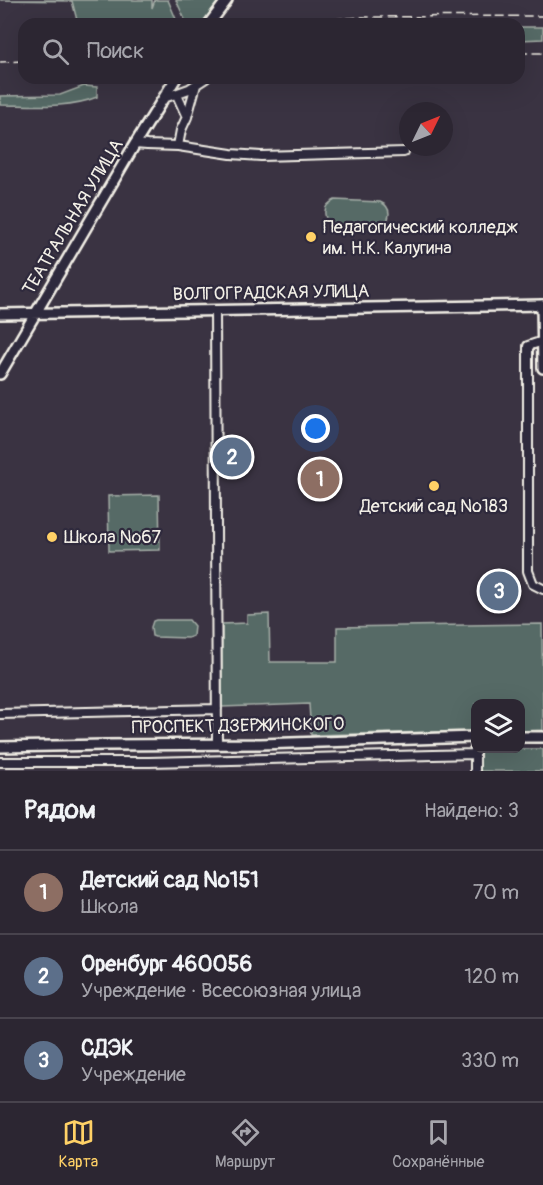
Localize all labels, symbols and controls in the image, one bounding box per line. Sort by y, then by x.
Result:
search box [18,18,525,84]
icon: search [39,35,72,68]
text: Поиск [87,37,144,65]
north arrow [399,102,453,156]
street label: ТЕАТРАЛЬНАЯ УЛИЦА [17,135,129,299]
place label: Педагогический колледж им. Н.К. Калугина [323,216,518,260]
marker: Педагогический колледж им. Н.К. Калугина [304,230,318,244]
street label: ВОЛГОГРАДСКАЯ УЛИЦА [172,280,370,306]
your location [301,414,330,443]
pin: 2 [212,434,252,480]
pin: 1 [300,456,340,502]
marker: Детский сад №183 [427,479,441,493]
place label: Детский сад №183 [359,495,508,518]
place label: Школа №67 [64,526,162,549]
marker: Школа №67 [45,530,59,544]
pin: 3 [480,568,518,614]
map controls [471,699,525,753]
button: layers [471,699,525,753]
street label: ПРОСПЕКТ ДЗЕРЖИНСКОГО [132,713,344,739]
text: Рядом [24,794,96,826]
text: Найдено: 3 [424,798,519,823]
text: Детский сад №151 [81,866,259,894]
text: 1 [40,880,47,905]
text: 70 m [473,880,519,905]
text: Школа [81,894,138,919]
text: Оренбург 460056 [81,950,252,978]
text: 2 [38,964,49,989]
text: 120 m [464,964,519,989]
text: Учреждение · Всесоюзная улица [81,978,361,1003]
text: СДЭК [81,1034,134,1062]
text: 3 [38,1048,49,1073]
text: 330 m [461,1048,519,1073]
text: Учреждение [81,1062,186,1087]
tab: Карта [58,1116,98,1172]
tab: Маршрут [215,1116,275,1172]
tab: Сохранённые [392,1116,485,1172]

